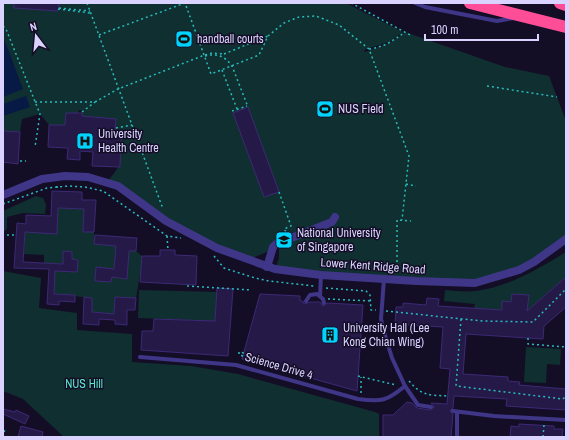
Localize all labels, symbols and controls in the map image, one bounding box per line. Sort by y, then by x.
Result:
north arrow [16,16,56,56]
scale bar [425,16,538,42]
text: N [28,19,38,34]
text: 100 m [431,22,458,38]
sports icon: handball courts [174,29,194,49]
place label: handball courts [197,31,264,47]
sports icon: NUS Field [315,99,335,119]
place label: NUS Field [338,101,383,117]
place label: University Health Centre [98,126,159,156]
hospital icon: University Health Centre [75,131,95,151]
place label: National University of Singapore [297,225,381,255]
school or university icon: National University of Singapore [274,230,294,250]
street label: Lower Kent Ridge Road [320,254,426,278]
place label: University Hall (Lee Kong Chian Wing) [343,320,429,350]
building icon: University Hall (Lee Kong Chian Wing) [320,325,340,345]
street label: Science Drive 4 [243,349,315,383]
park label: NUS Hill [65,376,103,392]

